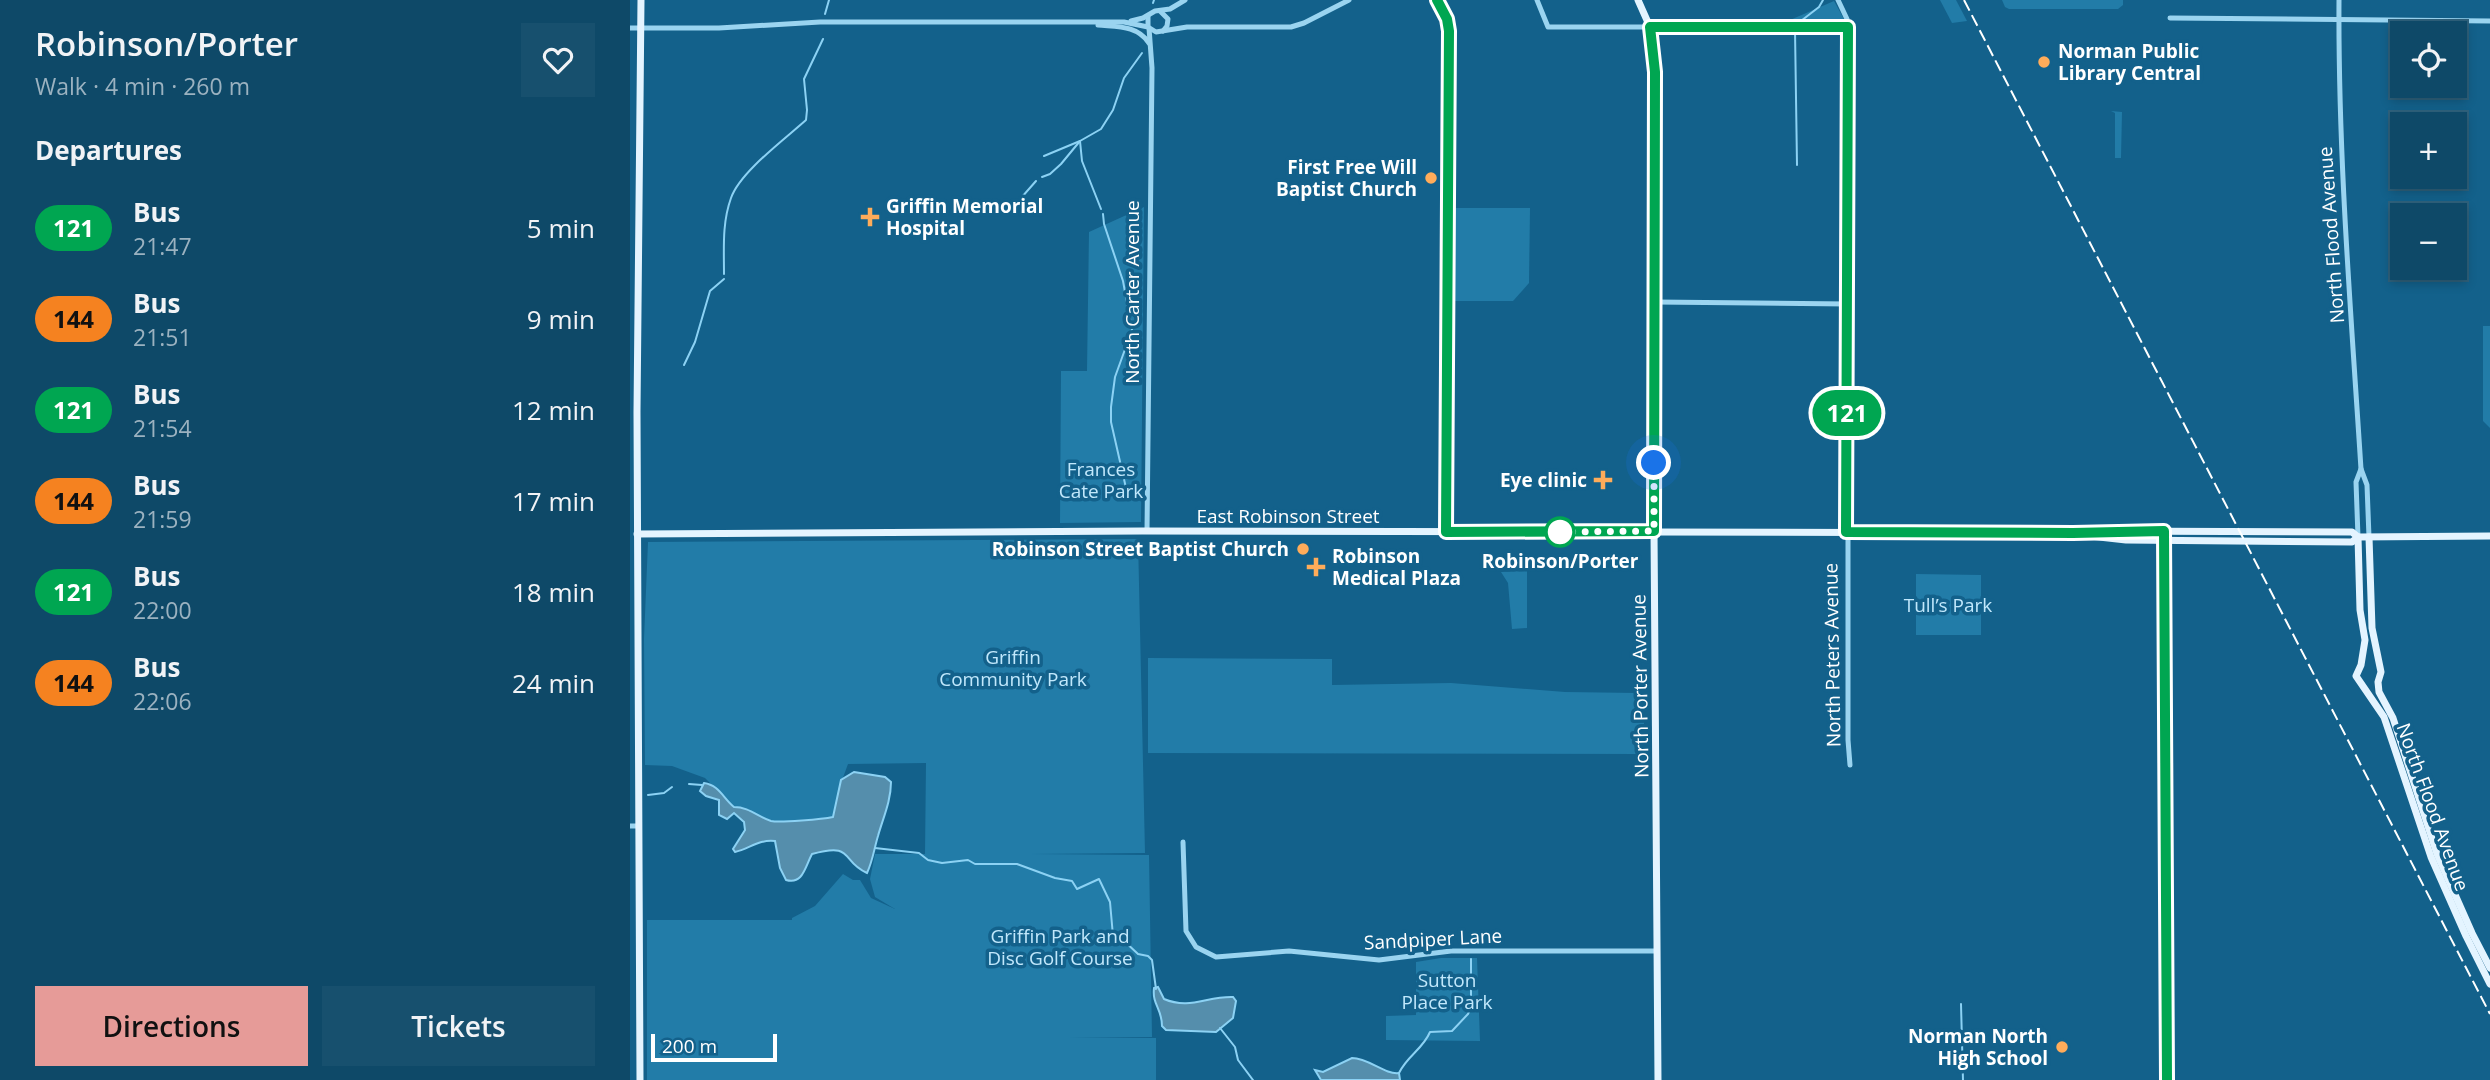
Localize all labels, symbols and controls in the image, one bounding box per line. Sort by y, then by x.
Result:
text: Robinson/Porter [35,21,298,66]
map controls [2390,21,2467,280]
button: locate [2390,21,2467,98]
button: heart [521,23,595,97]
place label: Norman Public Library Central [2058,38,2201,86]
marker: Norman Public Library Central [2036,54,2052,70]
text: Walk · 4 min · 260 m [35,70,250,102]
button: + [2390,112,2467,189]
text: Departures [35,132,182,168]
street label: North Flood Avenue [2312,146,2350,324]
place label: First Free Will Baptist Church [1276,154,1417,202]
marker: First Free Will Baptist Church [1423,170,1439,186]
place label: Griffin Memorial Hospital [886,193,1043,241]
text: Bus [133,194,180,230]
street label: North Carter Avenue [1119,200,1145,384]
button: − [2390,203,2467,280]
marker: Griffin Memorial Hospital [860,207,880,227]
text: 5 min [527,210,595,246]
text: 121 [53,211,94,244]
text: 21:47 [133,230,192,262]
text: Bus [133,285,180,321]
text: 9 min [527,301,595,337]
text: 144 [53,302,94,335]
text: 21:51 [133,321,192,353]
text: Bus [133,376,180,412]
line badge: 121 [1807,390,1887,436]
text: 12 min [512,392,595,428]
text: 121 [53,393,94,426]
text: 121 [1826,396,1868,429]
text: 21:54 [133,412,192,444]
your location [1636,445,1671,480]
park label: Frances Cate Park [1059,456,1143,504]
text: Bus [133,467,180,503]
place label: Eye clinic [1500,467,1587,493]
marker: Eye clinic [1593,470,1613,490]
text: 17 min [512,483,595,519]
text: 144 [53,484,94,517]
text: 21:59 [133,503,192,535]
street label: East Robinson Street [1196,503,1380,529]
marker: Robinson/Porter [1545,517,1575,547]
place label: Robinson Street Baptist Church [992,536,1289,562]
marker: Robinson Street Baptist Church [1295,541,1311,557]
place label: Robinson Medical Plaza [1332,543,1461,591]
place label: Robinson/Porter [1482,548,1639,574]
marker: Robinson Medical Plaza [1306,557,1326,577]
text: Bus [133,558,180,594]
street label: North Peters Avenue [1817,563,1847,747]
text: 18 min [512,574,595,610]
text: 121 [53,575,94,608]
park label: Tull’s Park [1904,592,1992,618]
text: 22:00 [133,594,192,626]
street label: North Porter Avenue [1625,594,1655,778]
park label: Griffin Community Park [939,644,1087,692]
text: Bus [133,649,180,685]
text: 24 min [512,665,595,701]
text: 144 [53,666,94,699]
text: 22:06 [133,685,192,717]
street label: North Flood Avenue [2391,719,2475,895]
street label: Sandpiper Lane [1363,922,1503,956]
park label: Griffin Park and Disc Golf Course [987,923,1133,971]
park label: Sutton Place Park [1401,967,1493,1015]
button: Directions [35,986,308,1066]
button: Tickets [322,986,595,1066]
place label: Norman North High School [1908,1023,2048,1071]
scale bar [651,1031,777,1063]
text: 200 m [662,1033,717,1059]
marker: Norman North High School [2054,1039,2070,1055]

